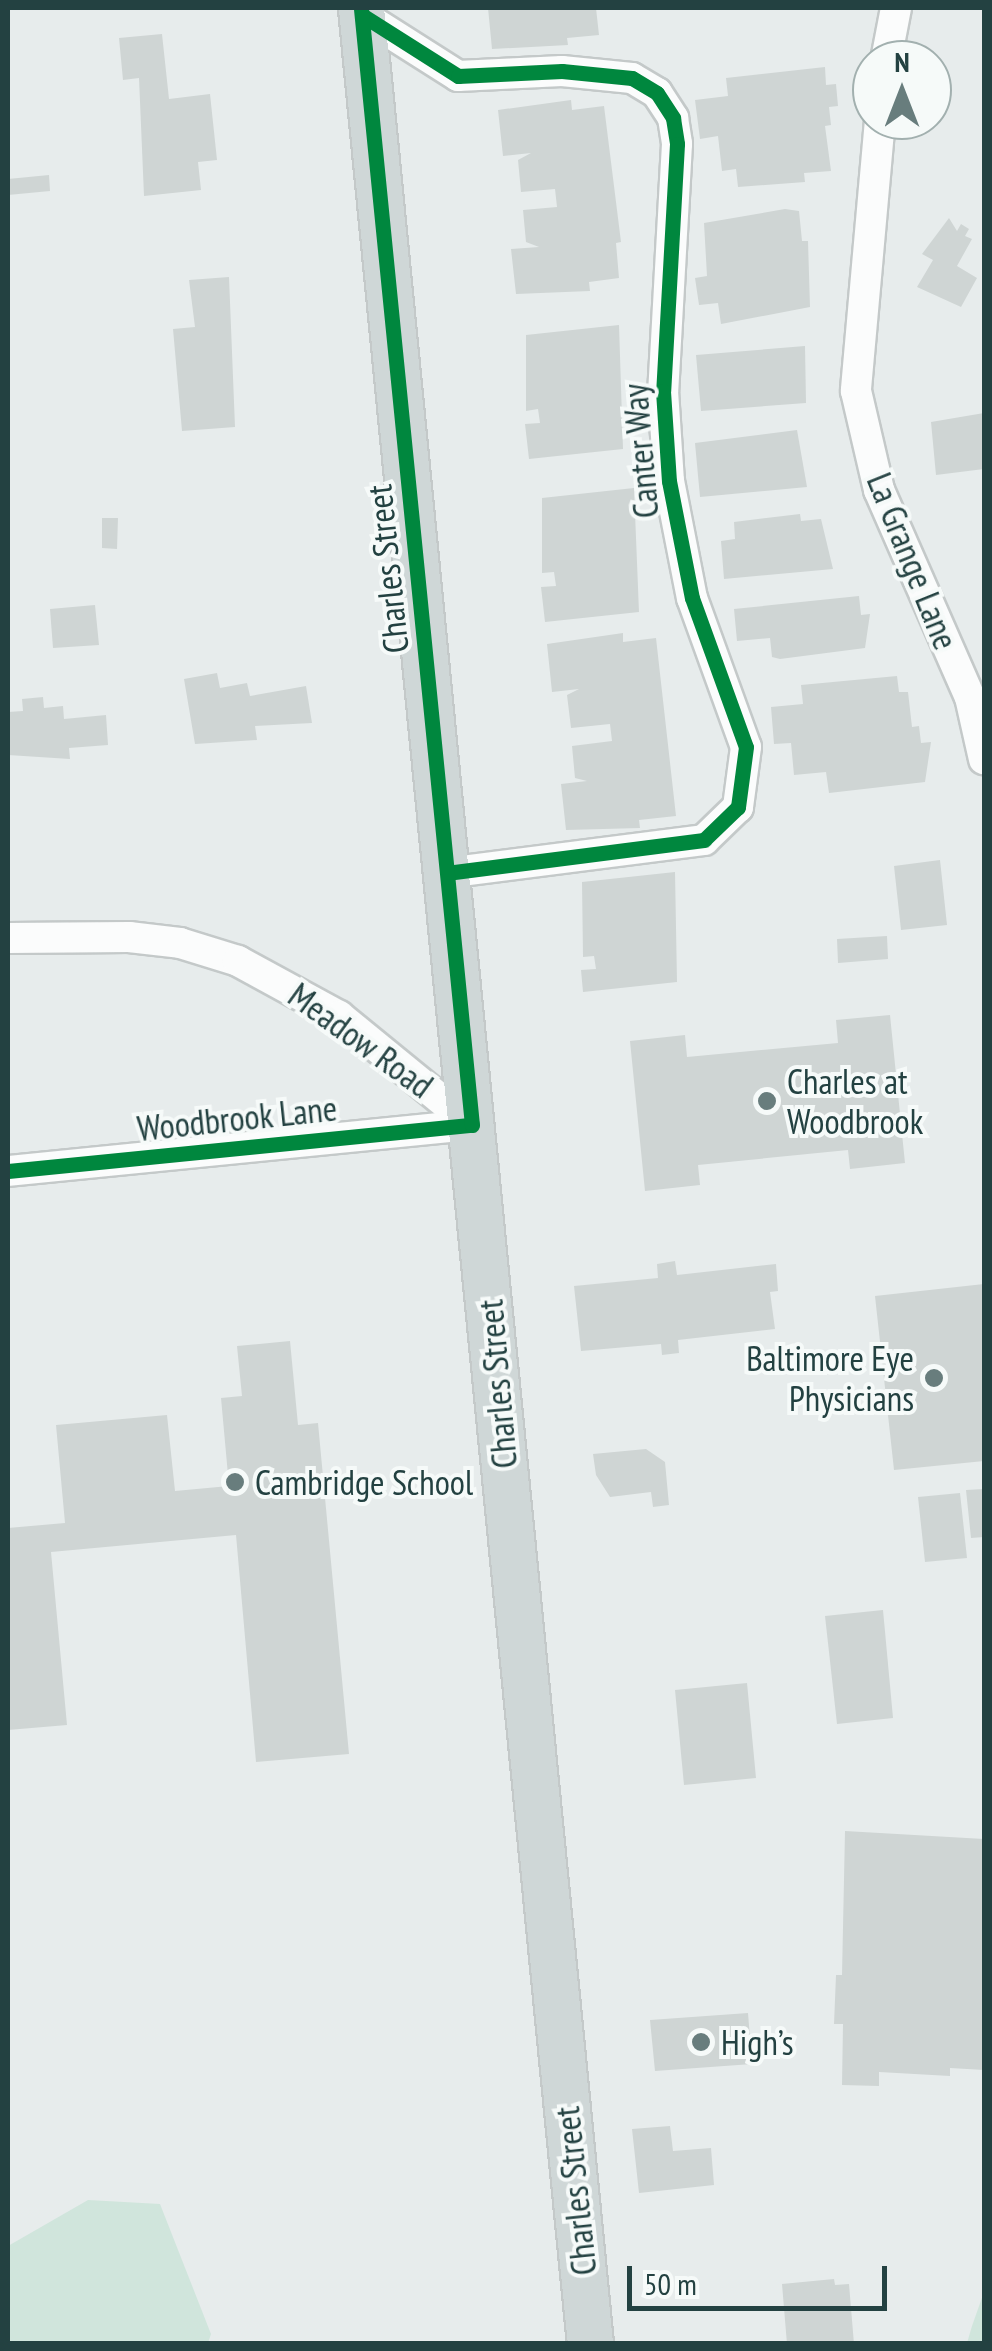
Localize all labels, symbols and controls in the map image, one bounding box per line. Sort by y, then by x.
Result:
north arrow [852,40,952,140]
text: N [894,43,910,80]
street label: Canter Way [613,382,667,520]
street label: La Grange Lane [859,467,967,655]
street label: Charles Street [357,483,417,655]
street label: Meadow Road [281,973,441,1107]
place label: Charles at Woodbrook [787,1060,923,1142]
street label: Woodbrook Lane [135,1087,339,1149]
marker: Charles at Woodbrook [756,1090,778,1112]
street label: Charles Street [469,1298,525,1470]
place label: Baltimore Eye Physicians [746,1337,914,1419]
marker: Baltimore Eye Physicians [923,1367,945,1389]
place label: Cambridge School [255,1461,473,1503]
marker: Cambridge School [224,1471,246,1493]
place label: High’s [721,2021,794,2063]
marker: High’s [690,2031,712,2053]
street label: Charles Street [545,2105,605,2277]
scale bar [632,2246,892,2308]
text: 50 m [644,2264,697,2303]

